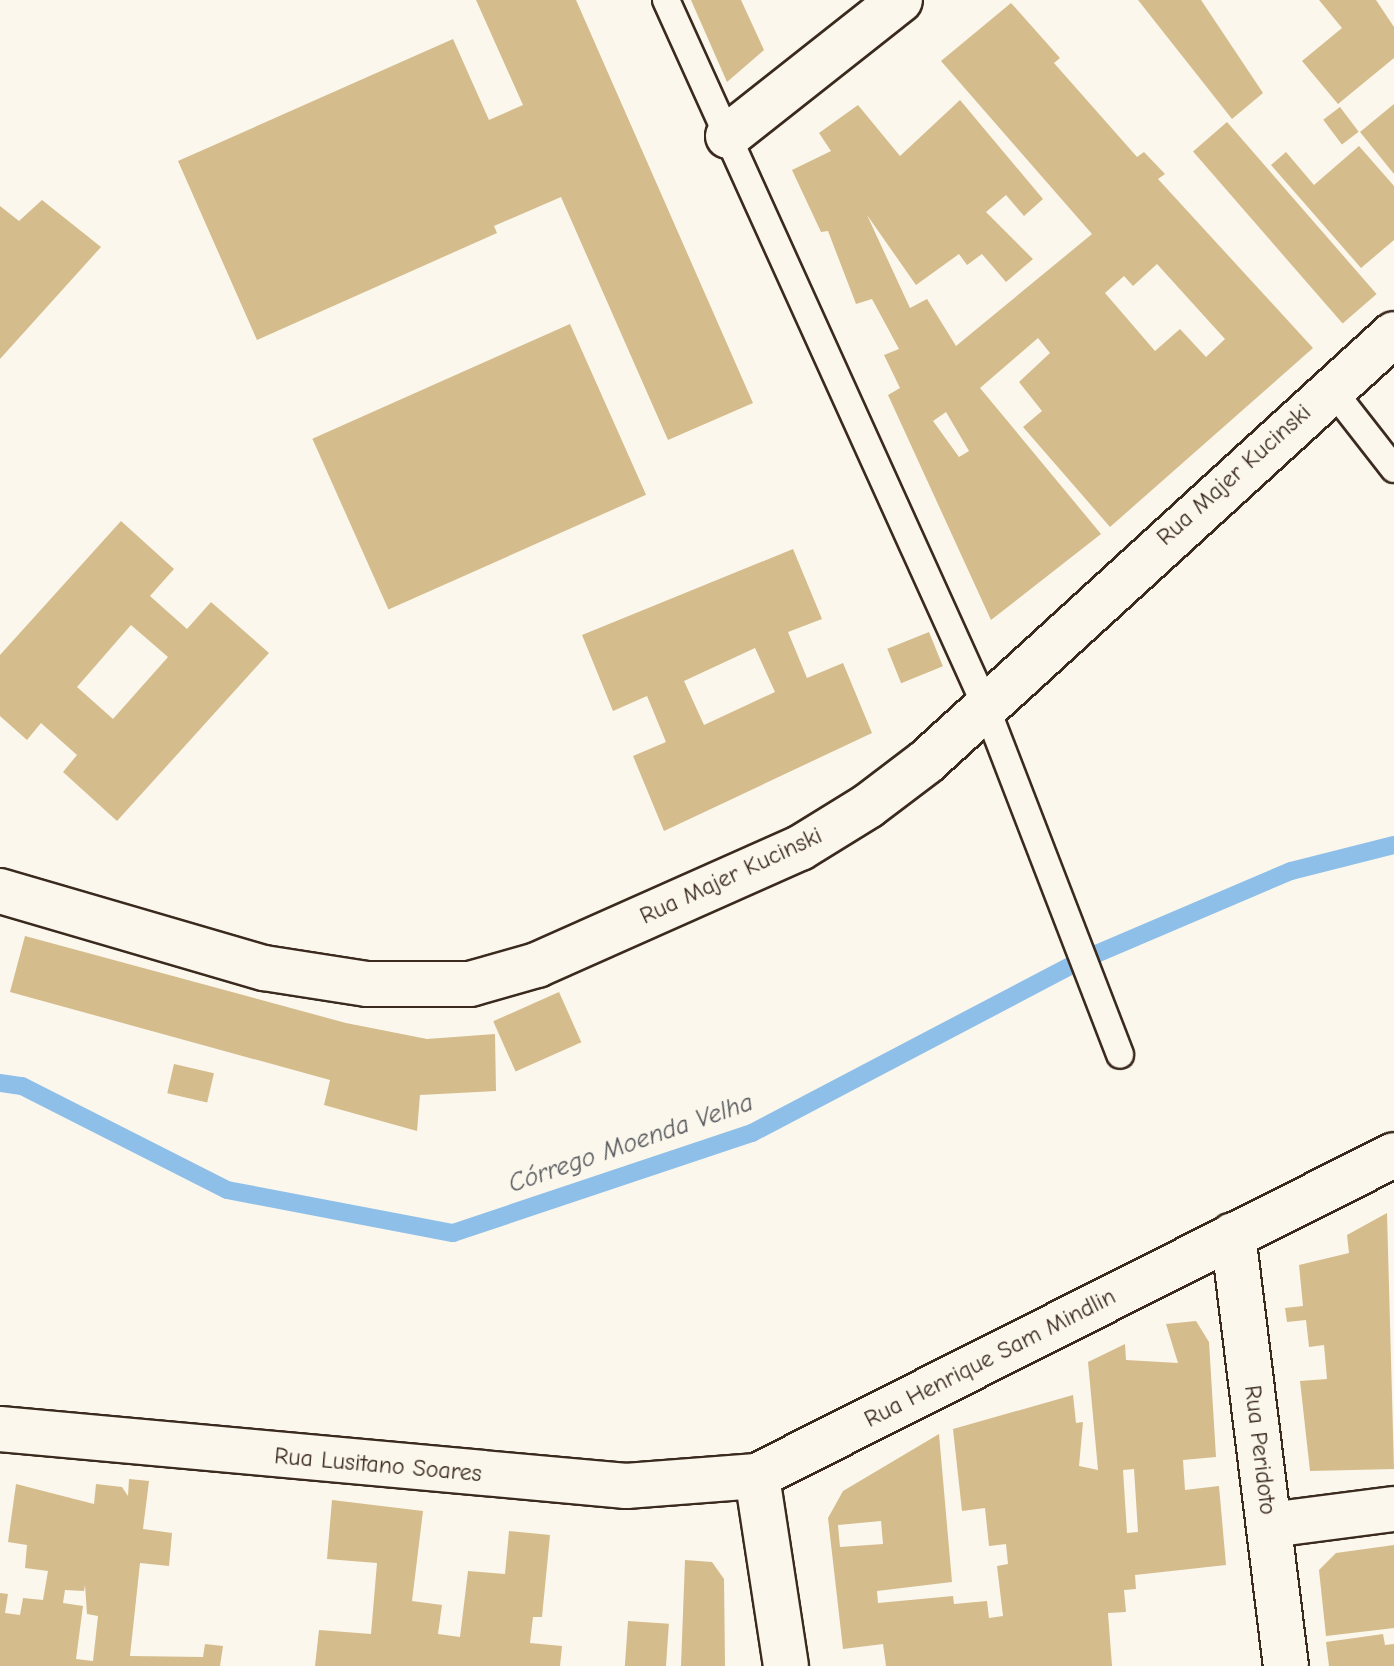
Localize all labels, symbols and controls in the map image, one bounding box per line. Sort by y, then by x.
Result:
street label: Rua Majer Kucinski [1151,398,1317,552]
street label: Rua Majer Kucinski [635,821,827,931]
water label: Córrego Moenda Velha [505,1087,757,1201]
street label: Rua Henrique Sam Mindlin [859,1282,1121,1434]
street label: Rua Peridoto [1238,1383,1282,1517]
street label: Rua Lusitano Soares [273,1442,483,1488]

